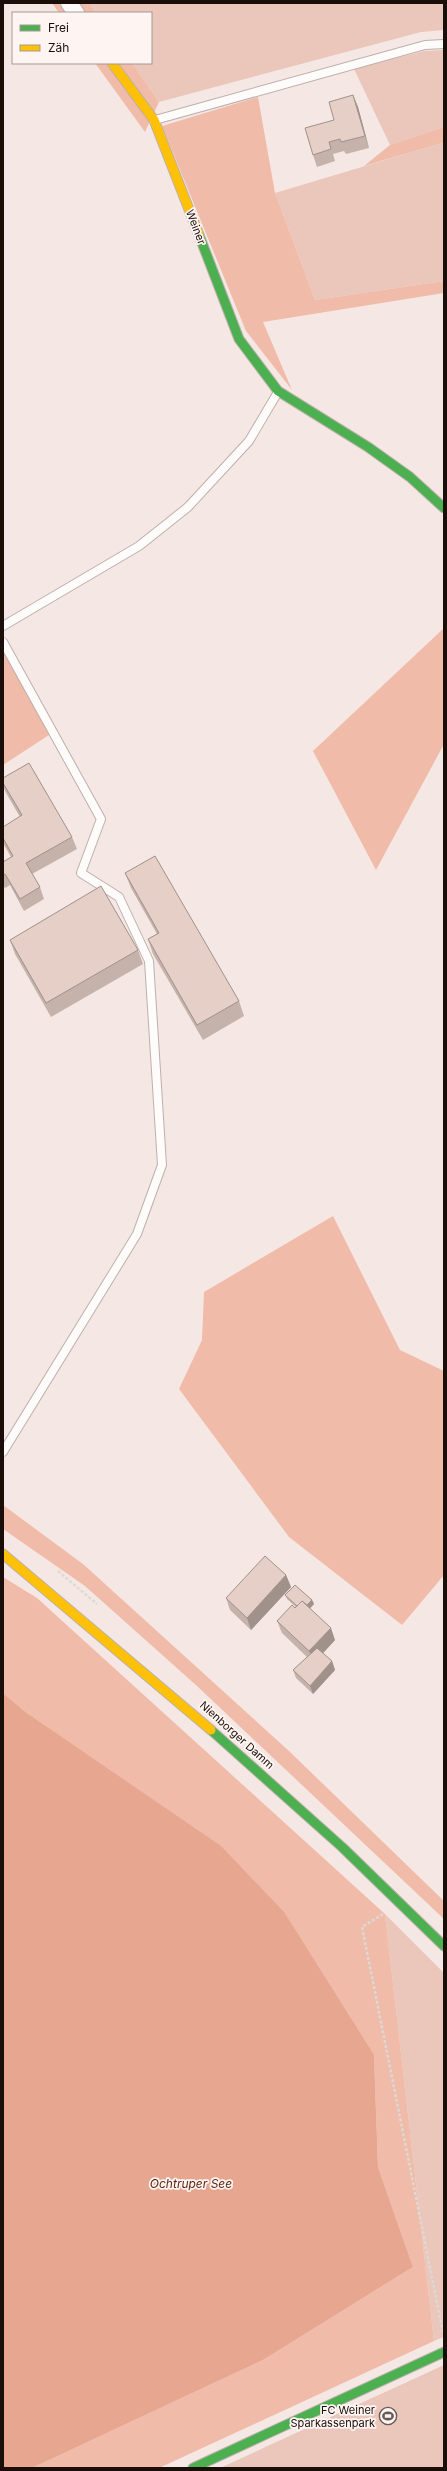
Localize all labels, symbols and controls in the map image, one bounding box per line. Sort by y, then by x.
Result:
legend [12,12,152,64]
text: Frei [48,20,69,35]
text: Zäh [48,40,69,55]
street label: Weiner [183,207,209,247]
street label: Nienborger Damm [197,1698,277,1772]
water label: Ochtruper See [150,2176,232,2191]
place label: FC Weiner Sparkassenpark [291,2403,375,2430]
sports icon: FC Weiner Sparkassenpark [378,2406,398,2426]

